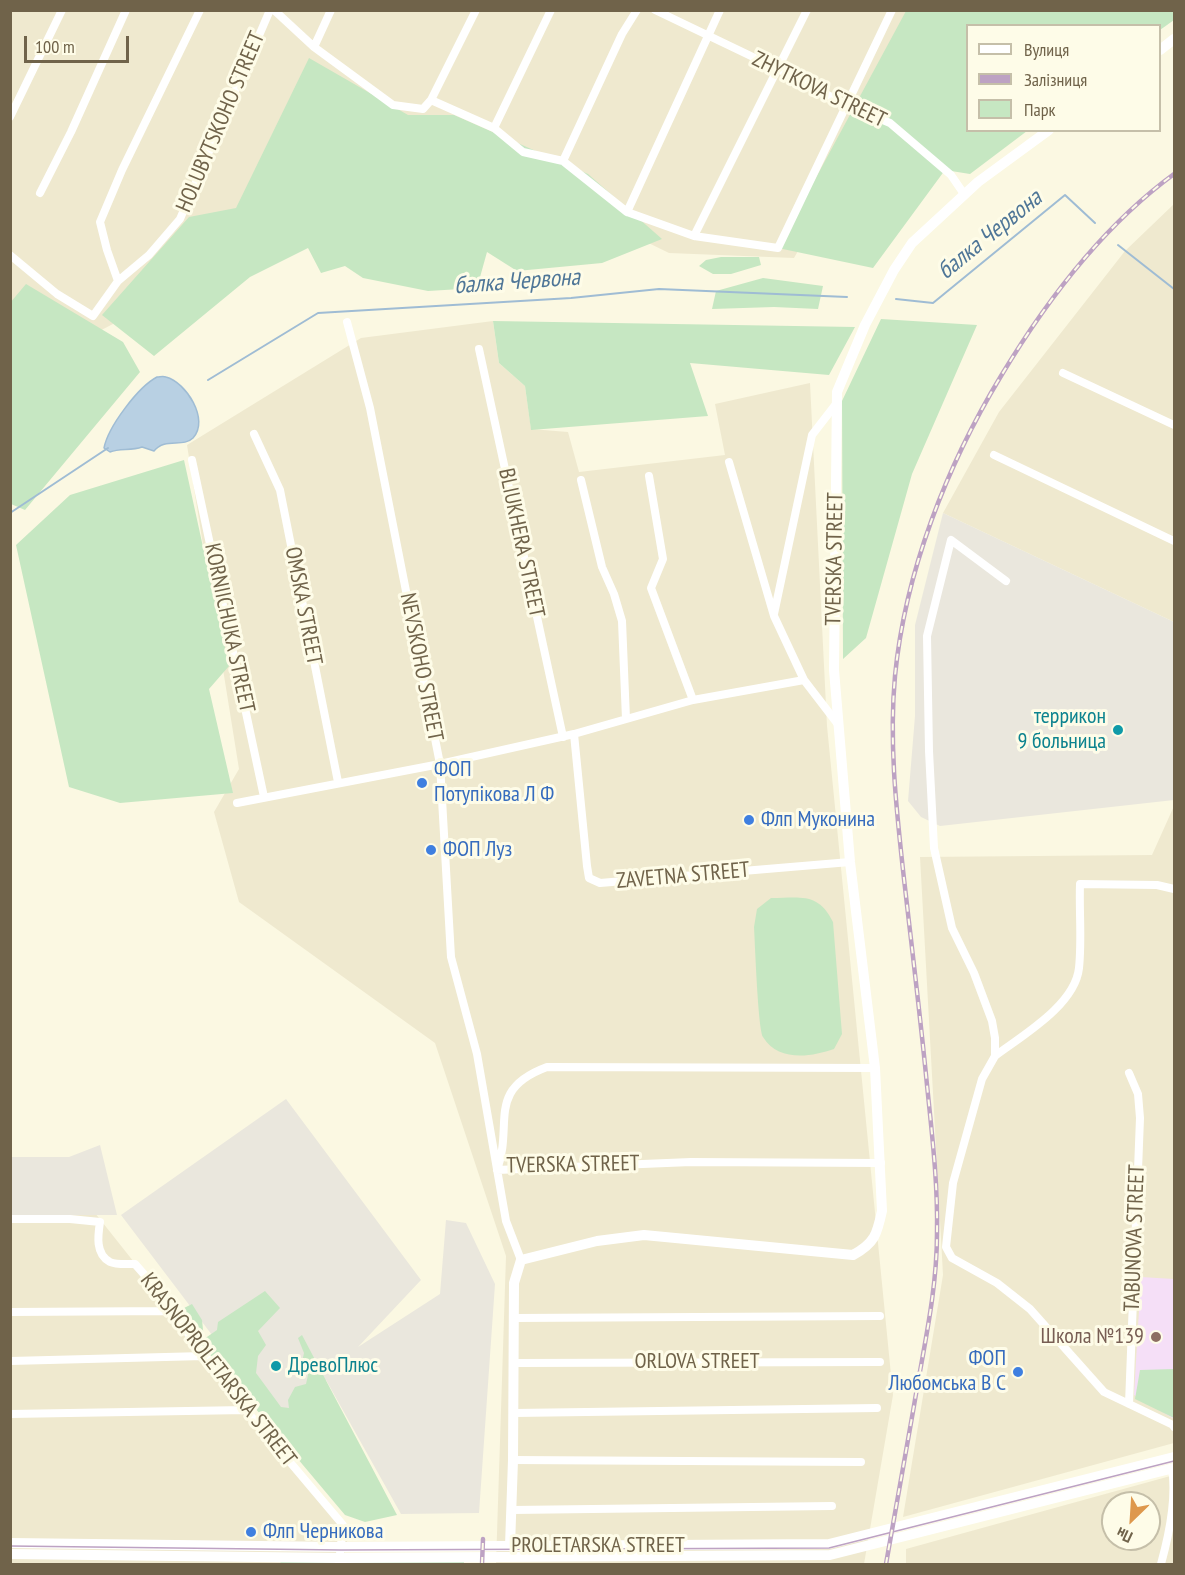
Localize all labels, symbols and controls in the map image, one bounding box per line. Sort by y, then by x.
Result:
scale bar [27,24,132,62]
legend [966,24,1161,132]
street label: HOLUBYTSKOHO STREET [171,28,271,216]
text: 100 m [35,35,75,58]
text: Вулиця [1024,38,1069,61]
street label: ZHYTKOVA STREET [748,46,890,134]
text: Залізниця [1024,68,1087,91]
text: Парк [1024,98,1055,121]
water label: балка Червона [932,184,1048,286]
water label: балка Червона [453,263,581,301]
street label: BLIUKHERA STREET [492,466,550,620]
street label: TVERSKA STREET [821,492,849,626]
street label: KORNIICHUKA STREET [198,541,260,715]
street label: OMSKA STREET [279,545,327,667]
street label: NEVSKOHO STREET [394,591,448,743]
place label: террикон 9 больница [1017,704,1106,756]
marker: террикон 9 больница [1111,723,1125,737]
place label: ФОП Потупікова Л Ф [434,757,554,808]
marker: ФОП Потупікова Л Ф [415,776,429,790]
place label: Флп Муконина [761,807,875,833]
marker: Флп Муконина [742,813,756,827]
place label: ФОП Луз [443,837,512,863]
marker: ФОП Луз [424,843,438,857]
street label: ZAVETNA STREET [615,857,751,895]
street label: TVERSKA STREET [506,1151,640,1179]
street label: TABUNOVA STREET [1119,1164,1151,1312]
street label: KRASNOPROLETARSKA STREET [134,1268,302,1472]
place label: Школа №139 [1041,1324,1144,1350]
marker: Школа №139 [1149,1330,1163,1344]
place label: ФОП Любомська В С [888,1346,1006,1398]
street label: ORLOVA STREET [634,1349,760,1375]
place label: ДревоПлюс [288,1353,378,1379]
marker: ДревоПлюс [269,1359,283,1373]
marker: ФОП Любомська В С [1011,1365,1025,1379]
north arrow [1101,1491,1161,1551]
place label: Флп Черникова [263,1519,384,1545]
text: Пн [1113,1523,1135,1548]
marker: Флп Черникова [244,1525,258,1539]
street label: PROLETARSKA STREET [511,1533,685,1559]

